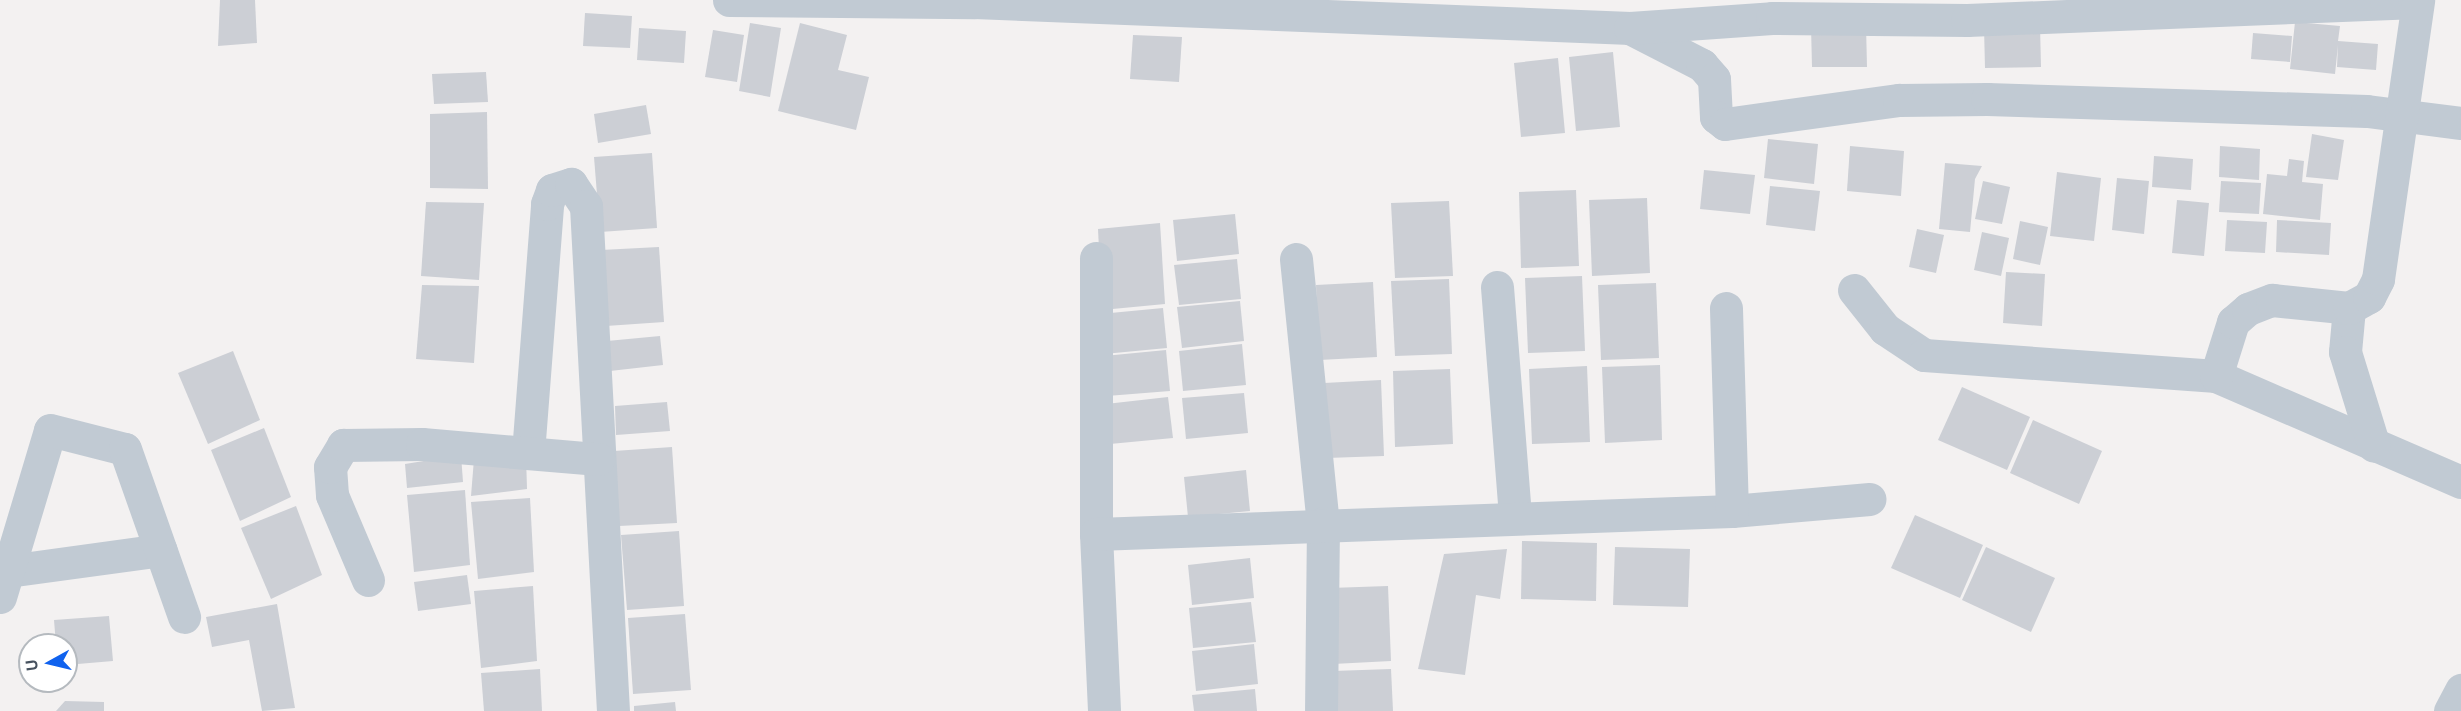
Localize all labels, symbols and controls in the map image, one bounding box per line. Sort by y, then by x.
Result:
north arrow [18,633,78,693]
text: U [21,658,42,672]

